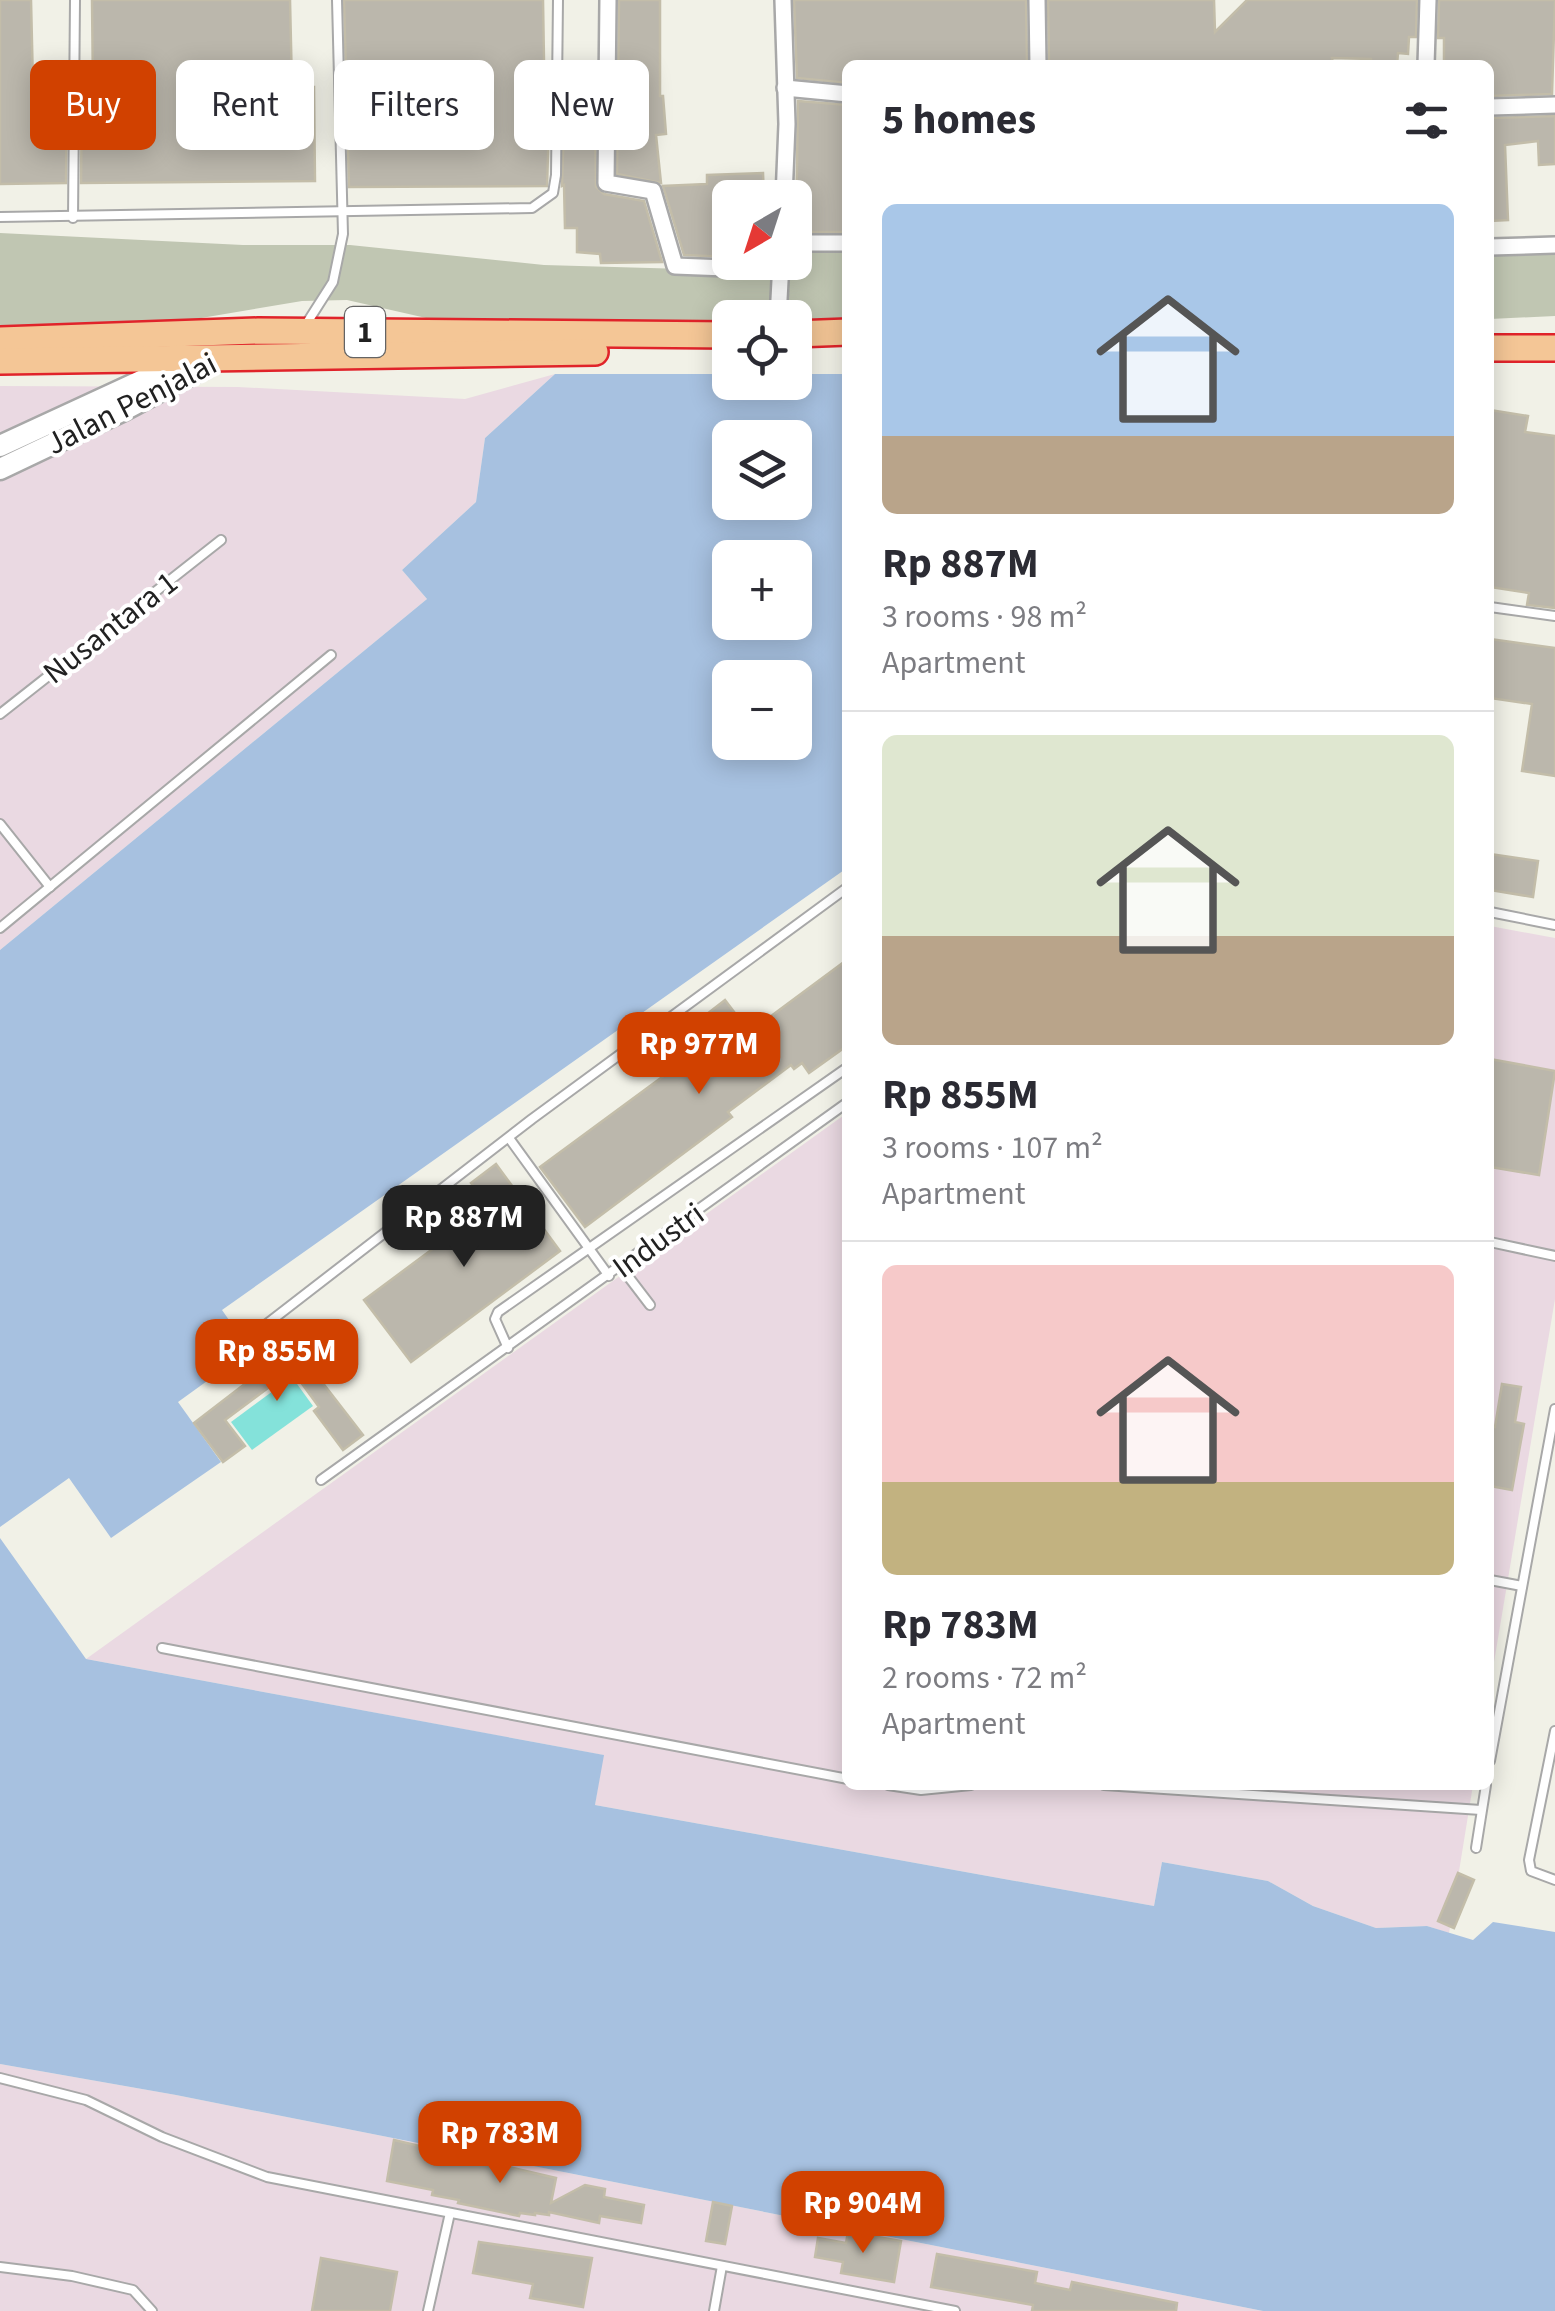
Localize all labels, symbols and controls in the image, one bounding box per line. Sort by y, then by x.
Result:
chip: Buy [30,60,156,150]
chip: Rent [176,60,314,150]
chip: Filters [334,60,494,150]
chip: New [514,60,649,150]
text: 5 homes [882,90,1036,150]
icon: filters [1399,93,1454,148]
north arrow [712,180,812,280]
map controls [712,180,812,760]
icon: home [1078,269,1258,449]
button: locate [712,300,812,400]
road number: 1 [345,307,385,357]
street label: Jalan Penjalai [38,341,225,467]
button: layers [712,420,812,520]
text: Rp 887M [882,534,1039,594]
button: + [712,540,812,640]
street label: Nusantara 1 [33,560,188,695]
text: 3 rooms · 98 m² [882,594,1087,640]
text: Apartment [882,640,1025,686]
button: − [712,660,812,760]
icon: home [1078,800,1258,980]
pin: Rp 977M [607,1012,791,1097]
text: Rp 977M [639,1021,759,1067]
text: Rp 855M [882,1065,1039,1125]
text: 3 rooms · 107 m² [882,1125,1103,1171]
text: Apartment [882,1171,1025,1217]
pin: Rp 887M [372,1185,556,1270]
street label: Industri [603,1192,714,1290]
text: Rp 887M [404,1194,524,1240]
pin: Rp 855M [185,1319,369,1404]
text: Rp 855M [217,1328,337,1374]
icon: home [1078,1330,1258,1510]
text: Rp 783M [882,1595,1039,1655]
text: 2 rooms · 72 m² [882,1655,1087,1701]
text: Apartment [882,1701,1025,1747]
pin: Rp 783M [408,2101,592,2186]
text: Rp 783M [440,2110,560,2156]
pin: Rp 904M [771,2171,955,2256]
text: Rp 904M [803,2180,923,2226]

